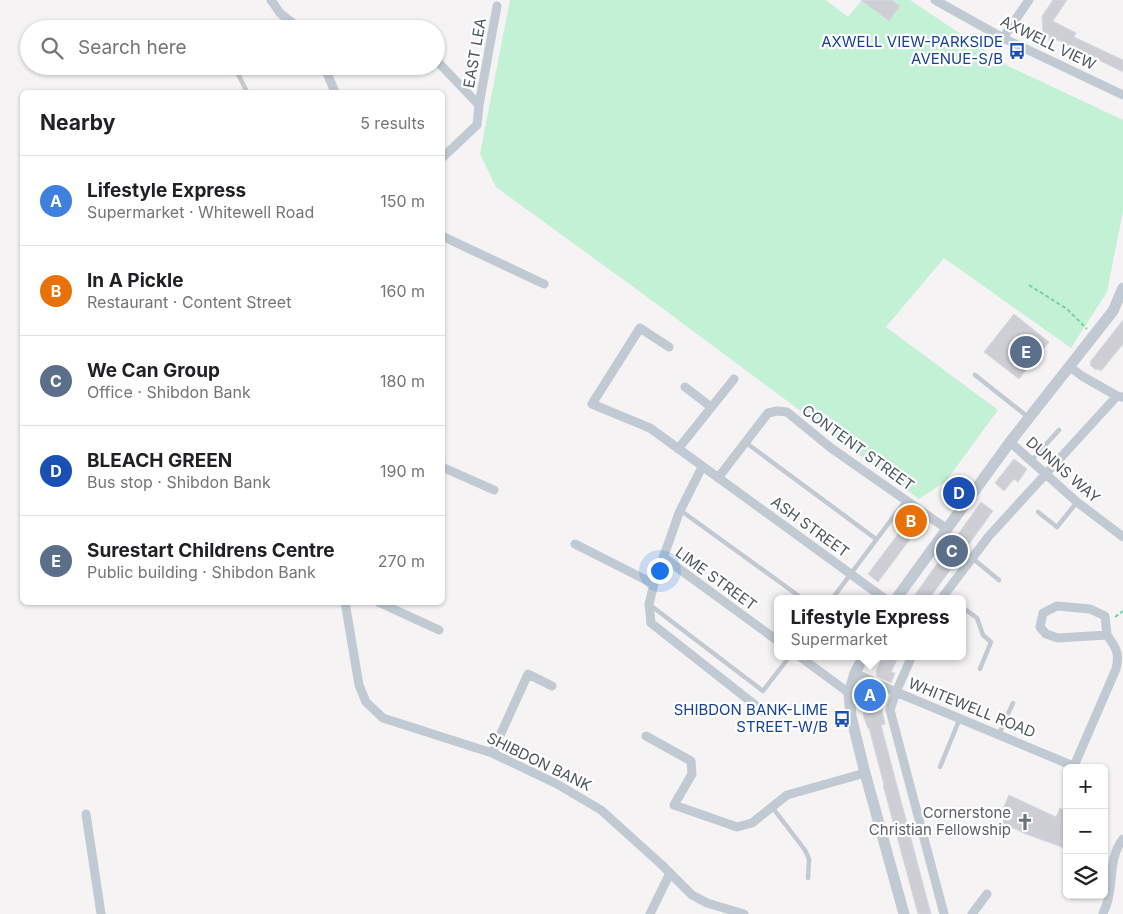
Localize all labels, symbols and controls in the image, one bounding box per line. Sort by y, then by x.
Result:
street label: AXWELL VIEW [997,11,1099,74]
street label: EAST LEA [459,16,490,89]
search box [20,20,445,75]
place label: AXWELL VIEW-PARKSIDE AVENUE-S/B [821,32,1003,68]
icon: search [38,34,66,62]
text: Search here [78,36,187,59]
bus stop icon: AXWELL VIEW-PARKSIDE AVENUE-S/B [1007,41,1027,61]
text: Nearby [40,110,115,135]
text: 5 results [360,113,425,133]
text: Lifestyle Express [87,179,246,202]
text: A [50,191,62,211]
text: 150 m [380,191,425,211]
text: Supermarket · Whitewell Road [87,202,314,222]
text: In A Pickle [87,269,183,292]
text: B [51,281,61,301]
text: 160 m [380,281,425,301]
text: Restaurant · Content Street [87,292,291,312]
pin: E [1010,333,1042,371]
text: We Can Group [87,359,220,382]
text: C [50,371,62,391]
text: 180 m [380,371,425,391]
text: Office · Shibdon Bank [87,382,251,402]
street label: CONTENT STREET [798,400,918,495]
street label: DUNNS WAY [1022,432,1104,507]
text: BLEACH GREEN [87,449,232,472]
text: D [50,461,62,481]
text: 190 m [380,461,425,481]
text: Bus stop · Shibdon Bank [87,472,271,492]
pin: D [943,474,975,512]
street label: ASH STREET [767,492,853,561]
pin: B [895,502,927,540]
pin: C [936,532,968,570]
text: Surestart Childrens Centre [87,539,335,562]
street label: LIME STREET [672,543,761,614]
text: E [51,551,61,571]
text: 270 m [378,551,425,571]
your location [647,558,673,584]
text: Public building · Shibdon Bank [87,562,316,582]
popup [774,595,966,660]
text: Lifestyle Express [790,606,950,629]
text: Supermarket [790,629,888,649]
street label: WHITEWELL ROAD [906,673,1039,742]
pin: A [854,676,886,714]
place label: SHIBDON BANK-LIME STREET-W/B [674,700,828,736]
bus stop icon: SHIBDON BANK-LIME STREET-W/B [832,709,852,729]
street label: SHIBDON BANK [484,728,595,795]
map controls [1063,764,1108,899]
button: + [1063,764,1108,809]
place label: Cornerstone Christian Fellowship [869,803,1011,839]
button: − [1063,809,1108,854]
church icon: Cornerstone Christian Fellowship [1015,812,1035,832]
button: layers [1063,854,1108,899]

